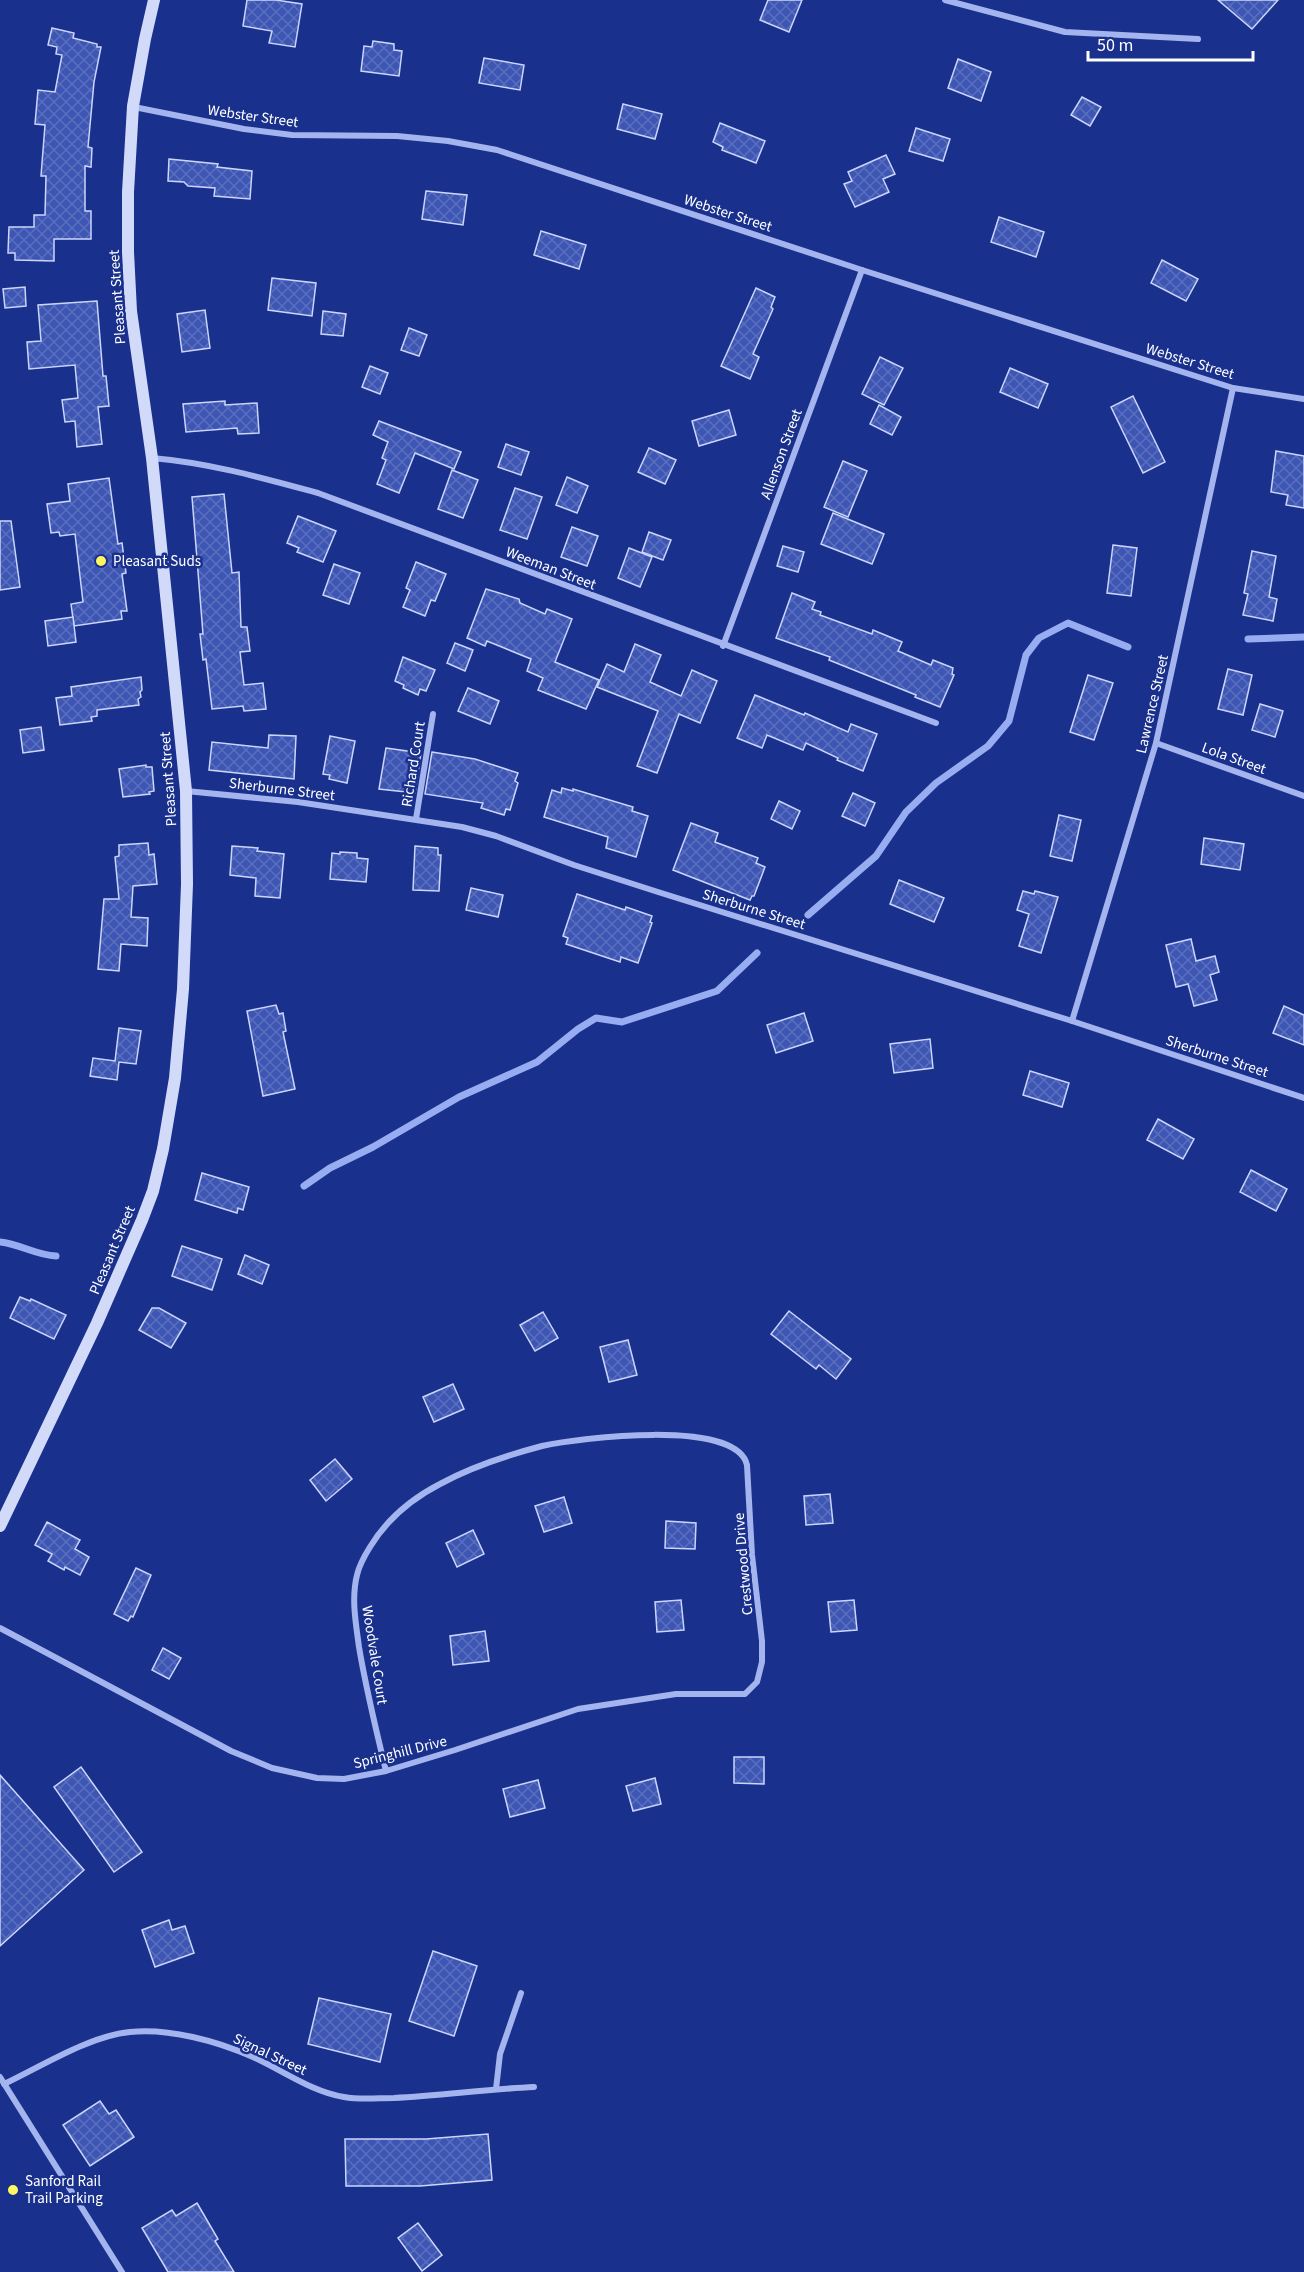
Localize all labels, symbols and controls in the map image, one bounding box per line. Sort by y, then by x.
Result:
scale bar [1088,24,1253,62]
text: 50 m [1097,33,1133,58]
street label: Webster Street [206,100,300,133]
street label: Webster Street [681,189,775,238]
street label: Pleasant Street [104,249,131,345]
street label: Webster Street [1143,338,1237,385]
street label: Allenson Street [755,406,808,502]
street label: Weeman Street [503,542,599,595]
place label: Pleasant Suds [113,551,201,572]
marker: Pleasant Suds [94,554,108,568]
street label: Lawrence Street [1131,653,1174,756]
street label: Richard Court [396,720,431,808]
street label: Pleasant Street [155,731,182,827]
street label: Lola Street [1199,737,1269,780]
street label: Sherburne Street [228,773,336,806]
street label: Sherburne Street [700,884,808,935]
street label: Sherburne Street [1163,1030,1271,1083]
street label: Pleasant Street [84,1202,141,1298]
street label: Crestwood Drive [729,1512,758,1616]
street label: Woodvale Court [356,1604,393,1706]
street label: Springhill Drive [351,1731,449,1774]
street label: Signal Street [229,2028,310,2081]
place label: Sanford Rail Trail Parking [25,2171,103,2209]
marker: Sanford Rail Trail Parking [6,2183,20,2197]

